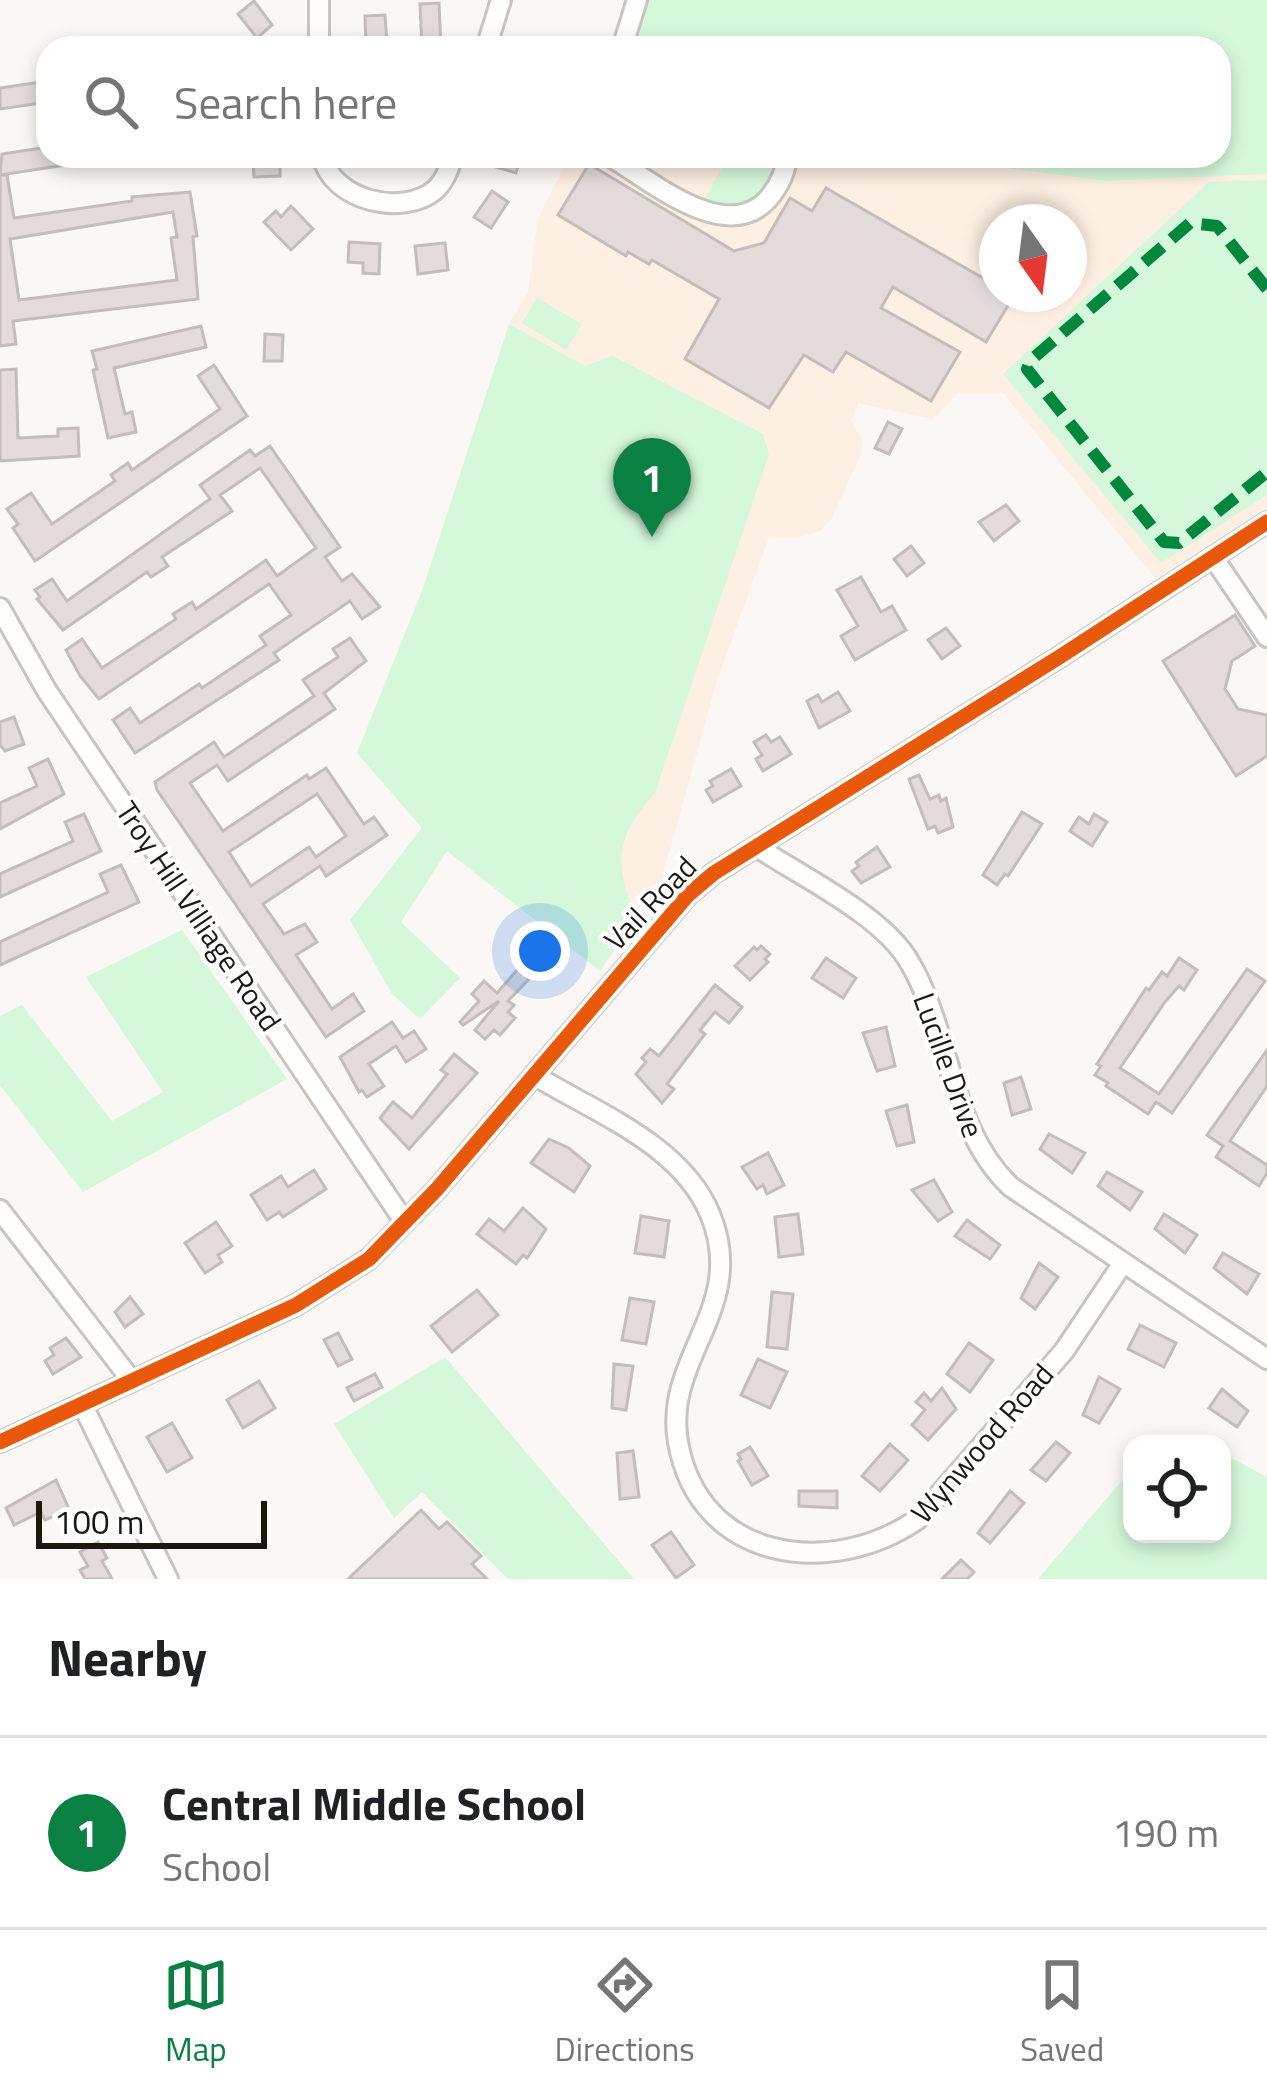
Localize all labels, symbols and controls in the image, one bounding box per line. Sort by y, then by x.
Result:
search box [36,36,1231,168]
text: Search here [174,68,397,136]
icon: search [78,69,144,135]
north arrow [979,204,1087,312]
pin: 1 [613,438,691,537]
street label: Troy Hill Villiage Road [105,792,293,1040]
street label: Vail Road [593,845,707,961]
your location [510,921,570,981]
street label: Lucille Drive [902,986,996,1144]
street label: Wynwood Road [899,1353,1065,1533]
map controls [1123,1435,1231,1543]
button: locate [1123,1435,1231,1543]
scale bar [36,1495,267,1548]
text: 100 m [54,1497,144,1547]
text: Nearby [48,1618,207,1696]
text: Central Middle School [162,1769,586,1837]
text: 1 [76,1803,98,1862]
text: 190 m [1112,1803,1219,1862]
text: School [162,1837,271,1896]
tab: Map [163,1952,229,2074]
tab: Directions [555,1952,694,2074]
tab: Saved [1020,1952,1104,2074]

